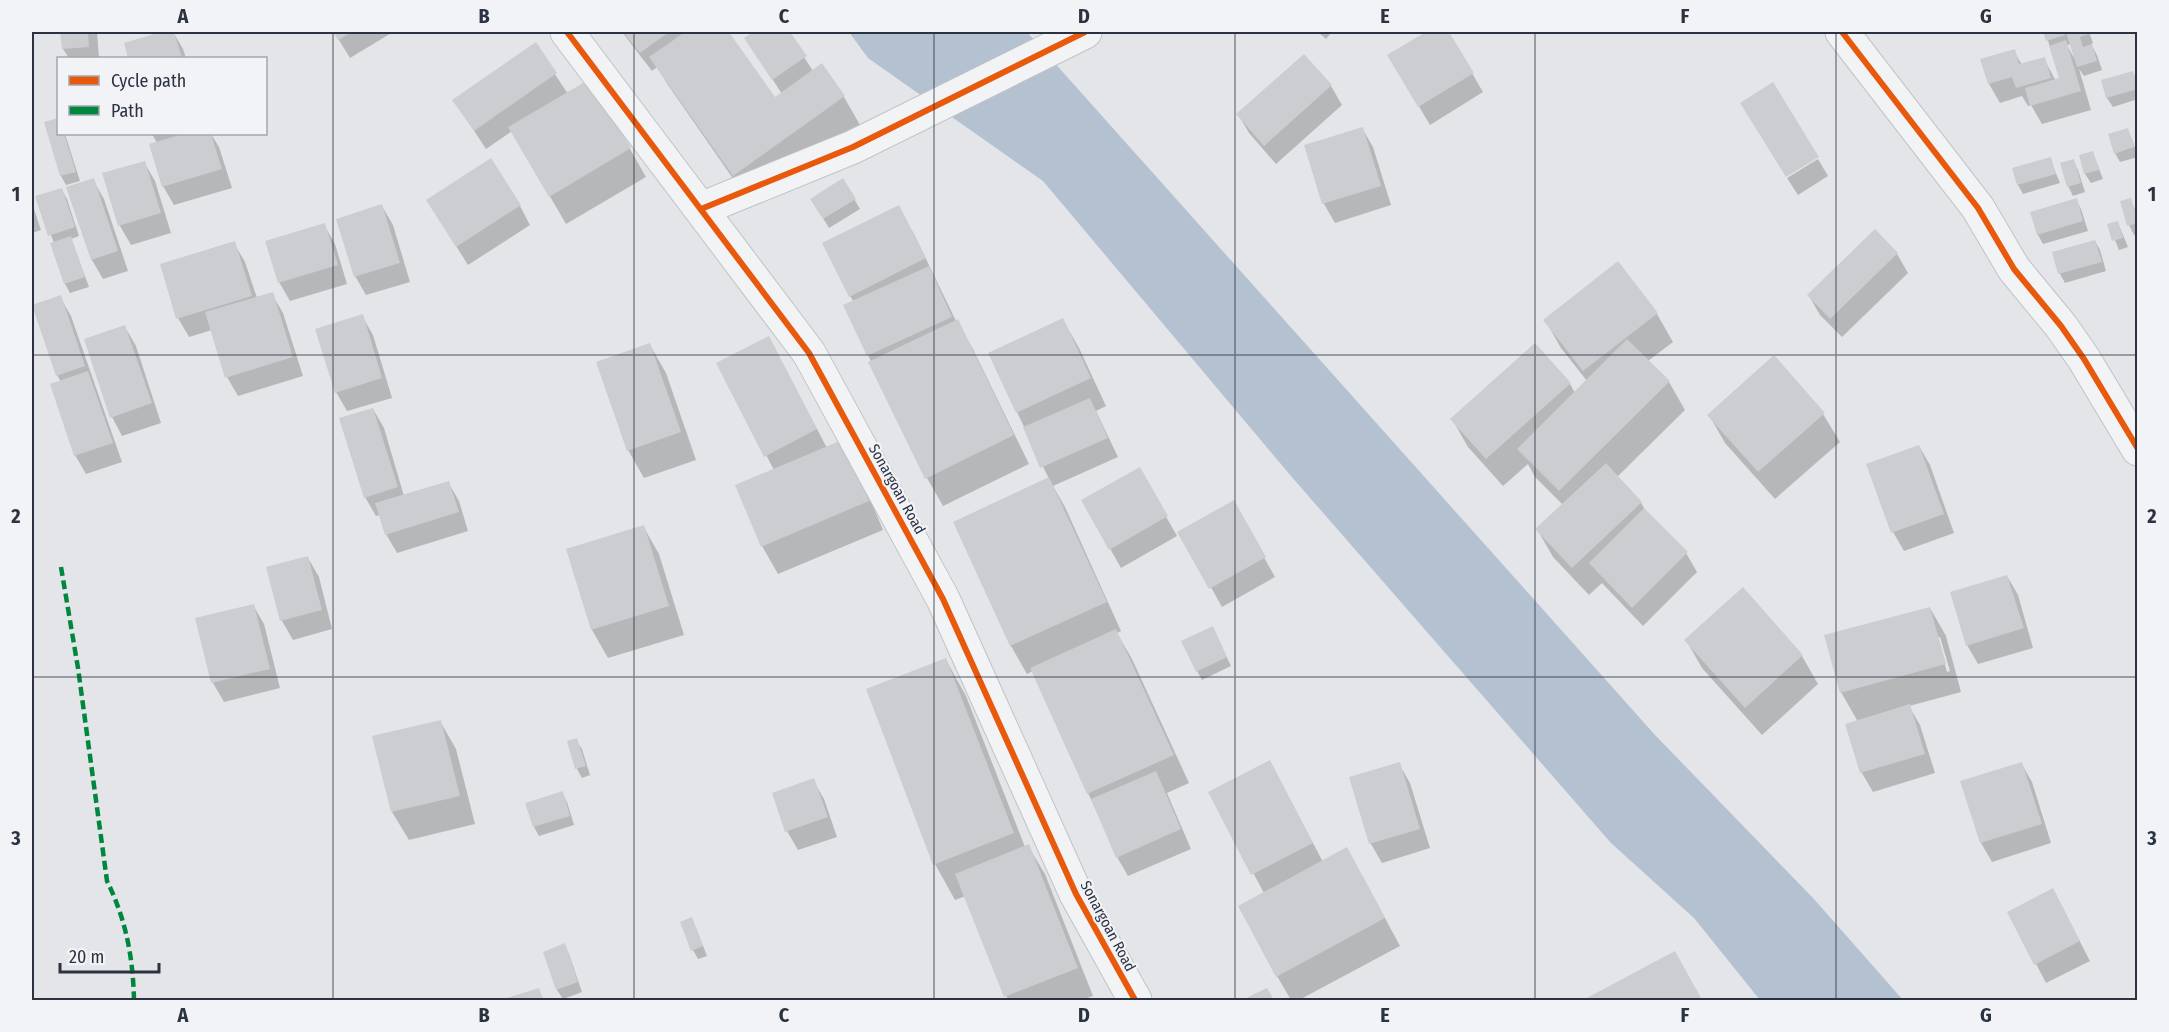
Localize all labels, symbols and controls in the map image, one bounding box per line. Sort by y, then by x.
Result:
text: A [177,4,190,28]
text: B [478,4,490,28]
text: C [779,4,790,28]
text: D [1078,4,1090,28]
text: E [1380,4,1390,28]
text: F [1681,4,1690,28]
text: G [1980,4,1992,28]
legend [57,57,267,135]
text: Cycle path [111,70,186,92]
text: Path [111,100,144,122]
text: 1 [12,182,20,206]
text: 1 [2148,182,2156,206]
street label: Sonargoan Road [865,441,929,537]
text: 2 [10,504,21,528]
text: 2 [2146,504,2157,528]
text: 3 [10,826,21,850]
text: 3 [2146,826,2157,850]
street label: Sonargoan Road [1077,878,1139,974]
scale bar [60,936,159,974]
text: 20 m [69,946,104,968]
text: A [177,1003,190,1027]
text: B [478,1003,490,1027]
text: C [779,1003,790,1027]
text: D [1078,1003,1090,1027]
text: E [1380,1003,1390,1027]
text: F [1681,1003,1690,1027]
text: G [1980,1003,1992,1027]

